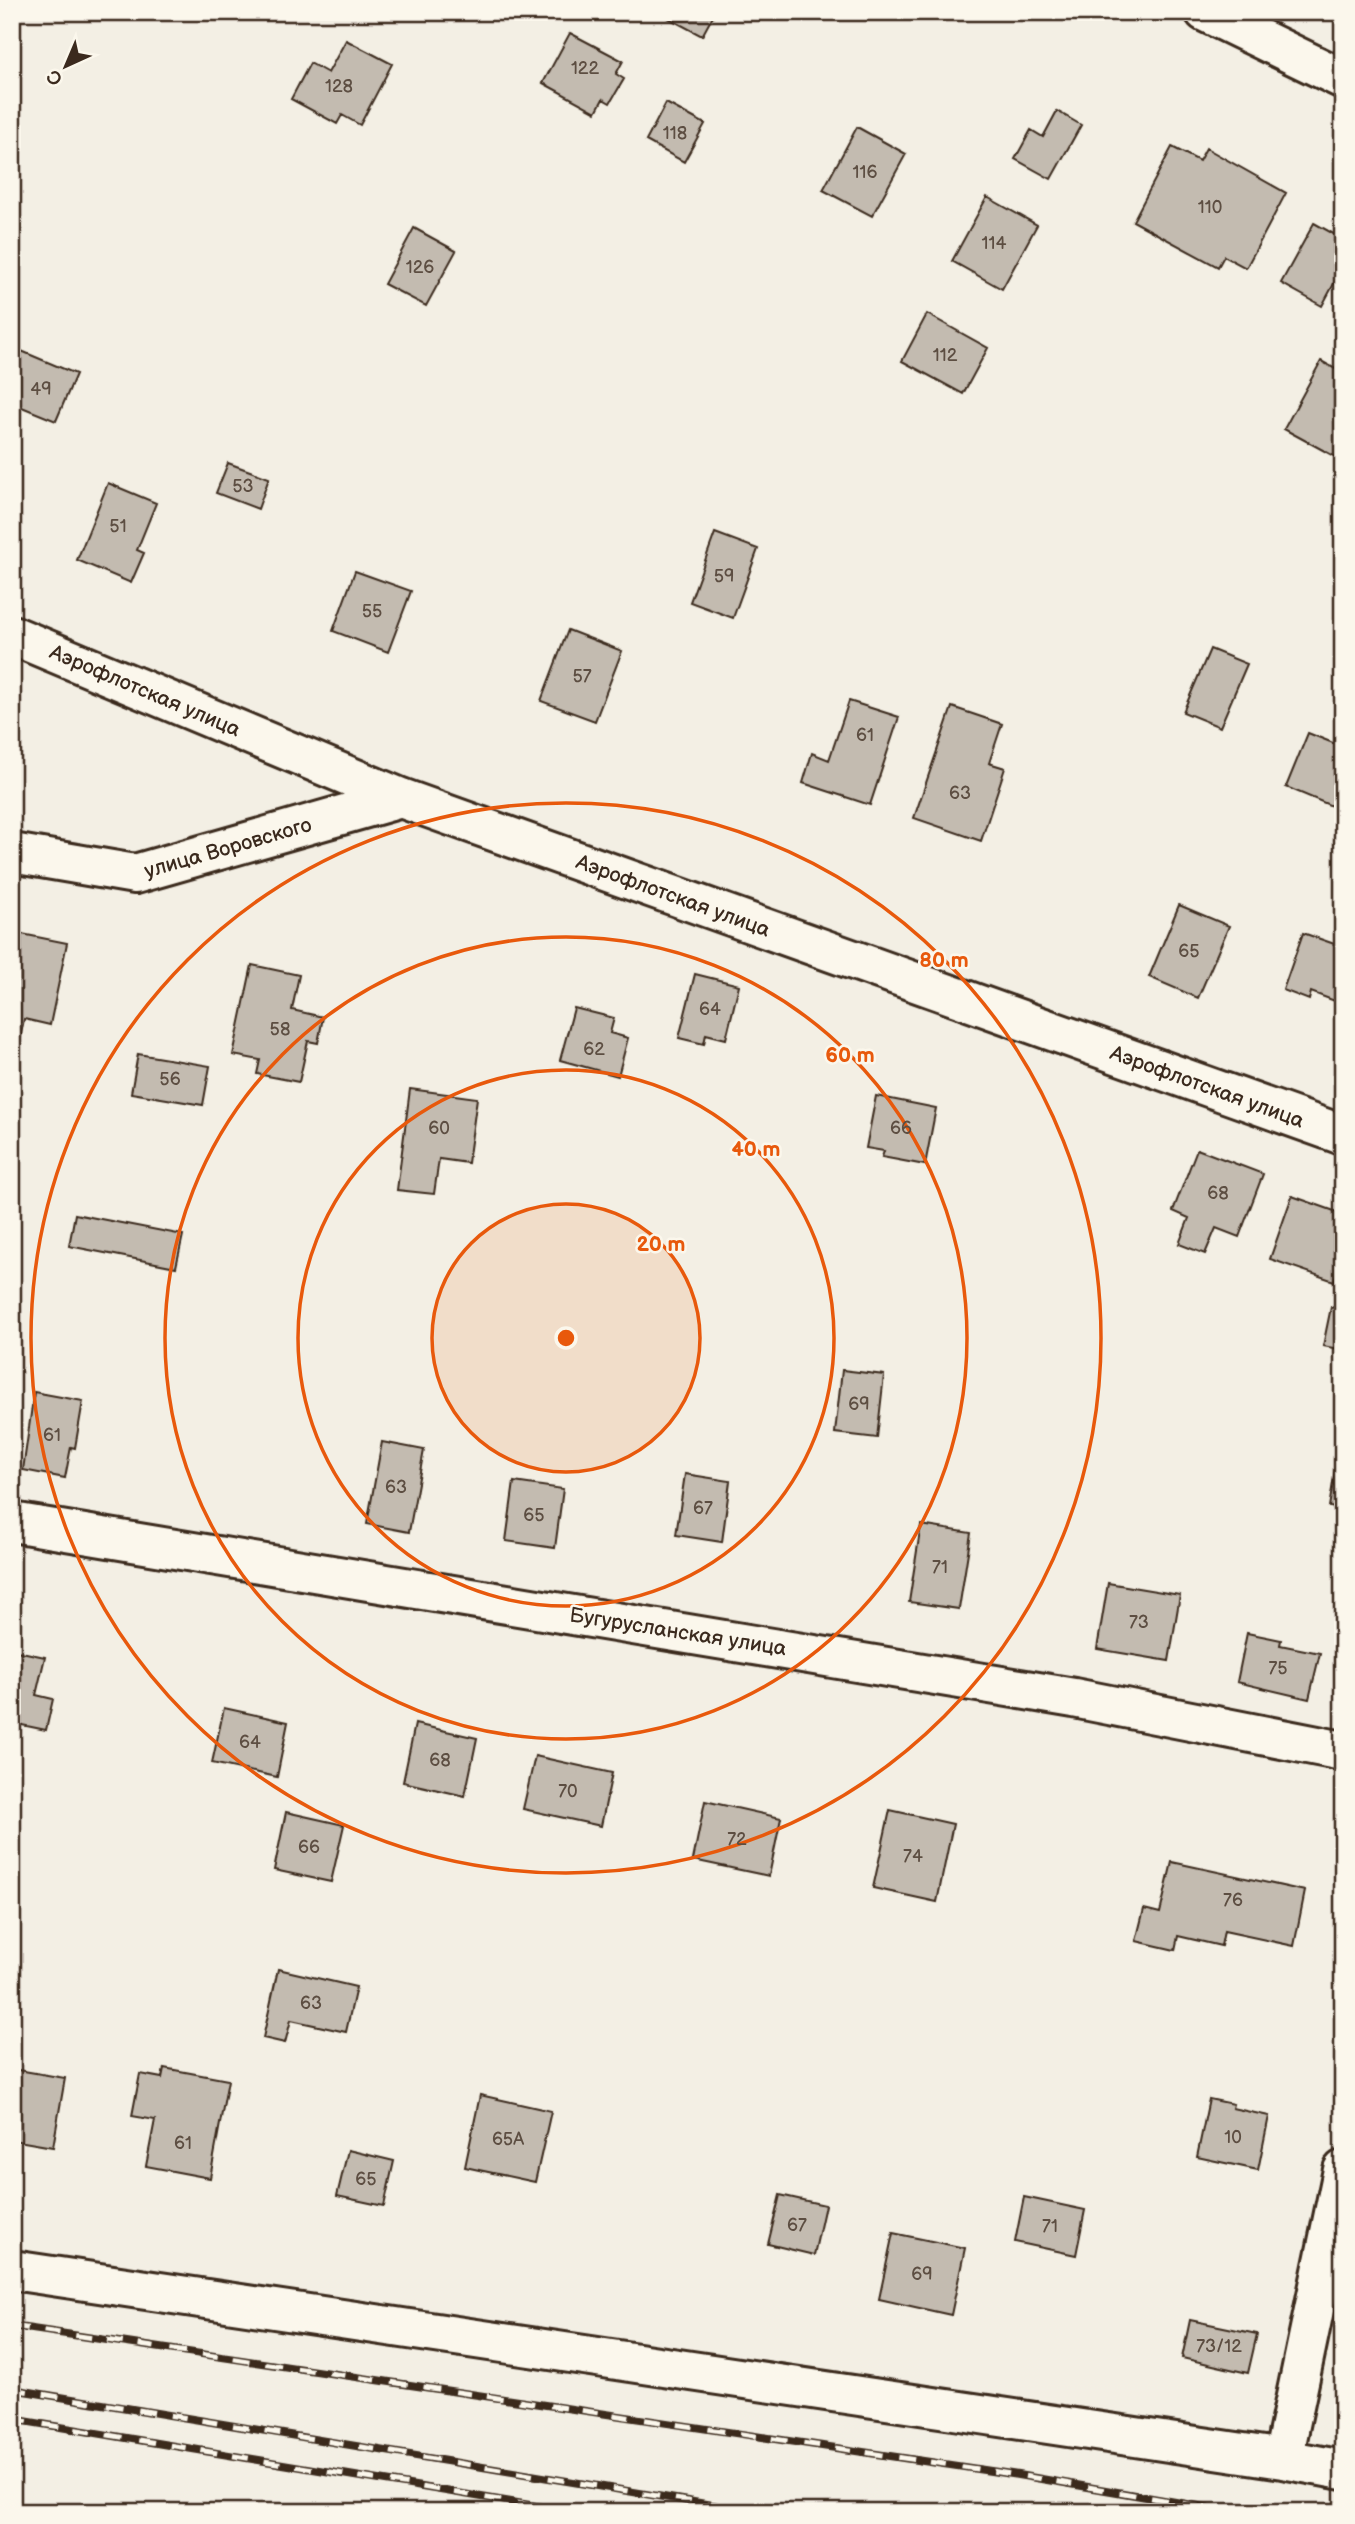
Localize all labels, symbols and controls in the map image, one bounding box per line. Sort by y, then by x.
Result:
north arrow [32,32,102,102]
house number: 122 [571,58,599,79]
text: С [42,64,68,90]
house number: 128 [325,76,353,97]
house number: 118 [663,123,687,144]
house number: 116 [853,162,877,183]
house number: 110 [1198,197,1222,218]
house number: 114 [982,233,1006,254]
house number: 126 [406,257,434,278]
house number: 112 [933,345,958,366]
house number: 49 [30,379,52,400]
house number: 53 [232,476,254,497]
house number: 51 [109,516,127,537]
house number: 59 [714,566,734,587]
house number: 55 [362,601,382,622]
street label: Аэрофлотская улица [45,639,245,743]
house number: 57 [572,666,592,687]
house number: 61 [856,725,874,746]
house number: 63 [949,783,971,804]
street label: улица Воровского [142,812,314,884]
street label: Аэрофлотская улица [572,849,774,943]
house number: 65 [1178,941,1200,962]
text: 80 m [919,948,969,973]
house number: 64 [699,999,721,1020]
house number: 58 [270,1019,290,1040]
house number: 62 [583,1039,605,1060]
street label: Аэрофлотская улица [1106,1040,1308,1134]
text: 60 m [825,1043,875,1068]
house number: 56 [159,1069,181,1090]
house number: 60 [428,1118,450,1139]
house number: 66 [890,1118,912,1139]
text: 40 m [731,1137,781,1162]
house number: 68 [1207,1183,1229,1204]
text: 20 m [637,1232,685,1257]
centre of rings [554,1326,578,1350]
house number: 69 [848,1394,870,1415]
house number: 61 [43,1425,61,1446]
house number: 63 [385,1477,407,1498]
house number: 67 [693,1498,713,1519]
house number: 65 [523,1505,545,1526]
house number: 71 [932,1557,948,1578]
street label: Бугурусланская улица [568,1603,789,1662]
house number: 73 [1129,1612,1149,1633]
house number: 75 [1268,1658,1288,1679]
house number: 64 [239,1732,261,1753]
house number: 68 [429,1750,451,1771]
house number: 70 [558,1781,578,1802]
house number: 72 [727,1829,747,1850]
house number: 66 [298,1837,320,1858]
house number: 74 [903,1846,923,1867]
house number: 76 [1223,1890,1243,1911]
house number: 63 [300,1993,322,2014]
house number: 10 [1224,2127,1242,2148]
house number: 65А [492,2129,524,2150]
house number: 61 [174,2133,192,2154]
house number: 65 [355,2169,377,2190]
house number: 67 [787,2215,807,2236]
house number: 71 [1042,2216,1058,2237]
house number: 69 [911,2264,933,2285]
house number: 73/12 [1196,2336,1242,2357]

